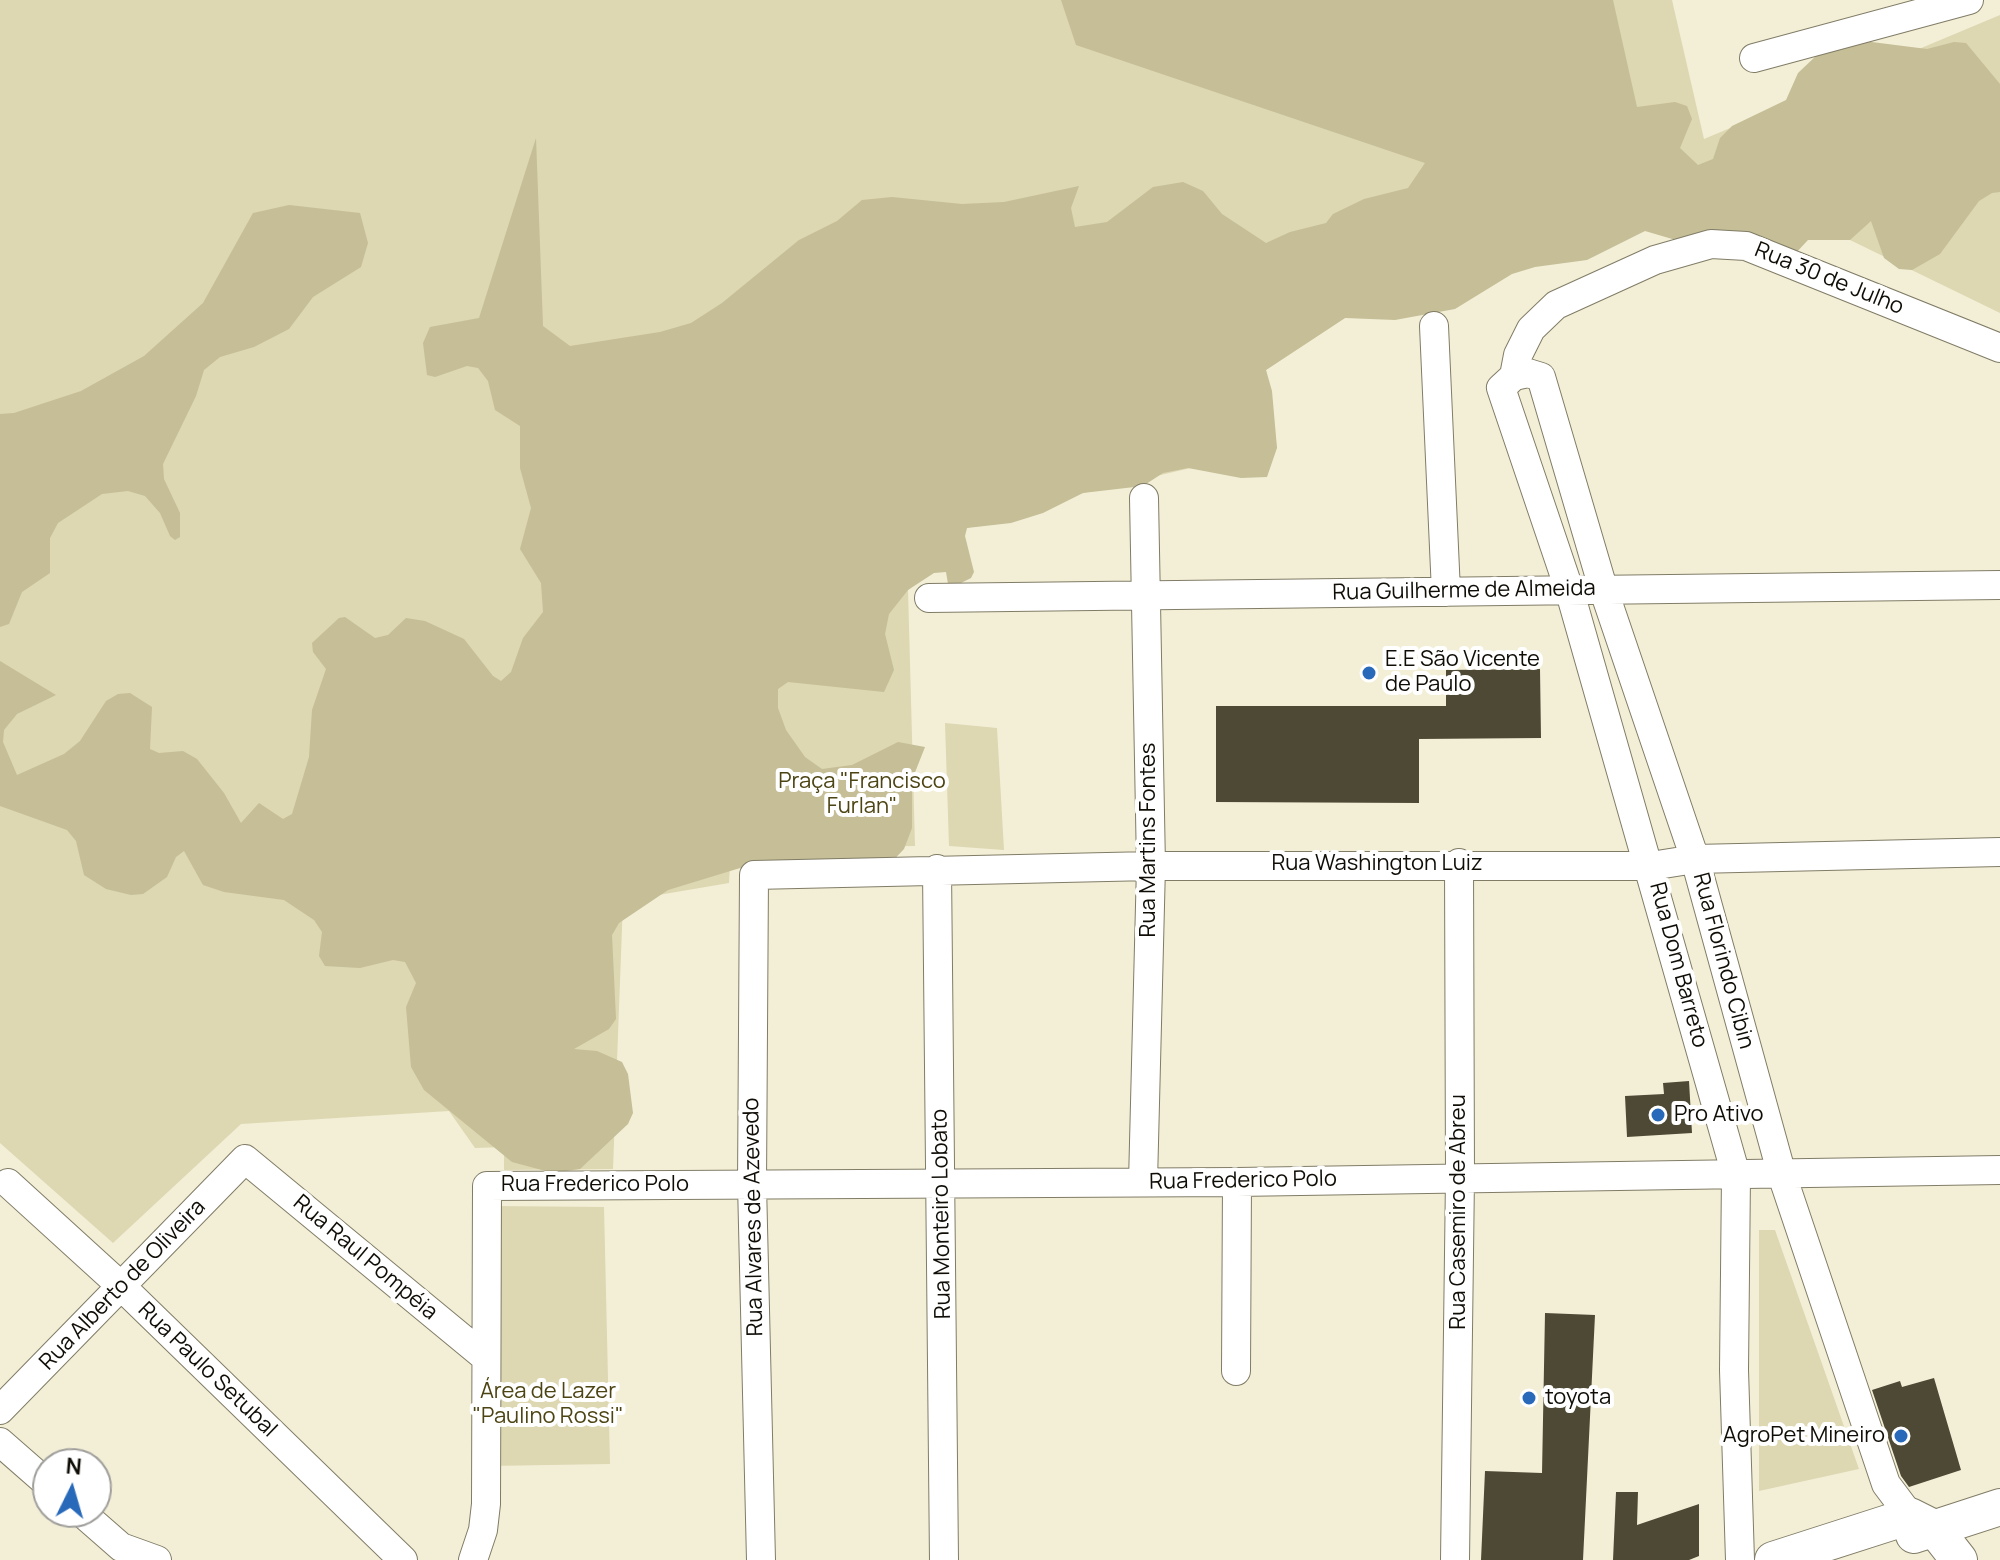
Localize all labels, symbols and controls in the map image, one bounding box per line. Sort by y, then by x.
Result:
street label: Rua 30 de Julho [1751,237,1907,321]
street label: Rua Guilherme de Almeida [1332,576,1596,606]
place label: E.E São Vicente de Paulo [1385,647,1540,698]
marker: E.E São Vicente de Paulo [1360,664,1378,682]
street label: Rua Martins Fontes [1136,743,1162,937]
park label: Praça "Francisco Furlan" [778,769,946,820]
street label: Rua Washington Luiz [1271,851,1483,877]
street label: Rua Florindo Cibin [1687,870,1759,1052]
street label: Rua Dom Barreto [1643,879,1713,1051]
street label: Rua Casemiro de Abreu [1446,1094,1472,1330]
street label: Rua Alvares de Azevedo [739,1097,769,1337]
place label: Pro Ativo [1674,1102,1764,1128]
marker: Pro Ativo [1649,1106,1667,1124]
street label: Rua Monteiro Lobato [927,1109,957,1319]
street label: Rua Frederico Polo [1149,1166,1337,1196]
street label: Rua Frederico Polo [501,1172,689,1198]
street label: Rua Raul Pompéia [287,1190,443,1326]
street label: Rua Alberto de Oliveira [35,1194,211,1376]
street label: Rua Paulo Setubal [132,1297,282,1443]
park label: Área de Lazer "Paulino Rossi" [472,1379,624,1430]
place label: toyota [1545,1385,1611,1411]
marker: toyota [1520,1389,1538,1407]
place label: AgroPet Mineiro [1723,1423,1885,1449]
marker: AgroPet Mineiro [1892,1427,1910,1445]
north arrow [32,1448,112,1528]
text: N [65,1450,83,1482]

